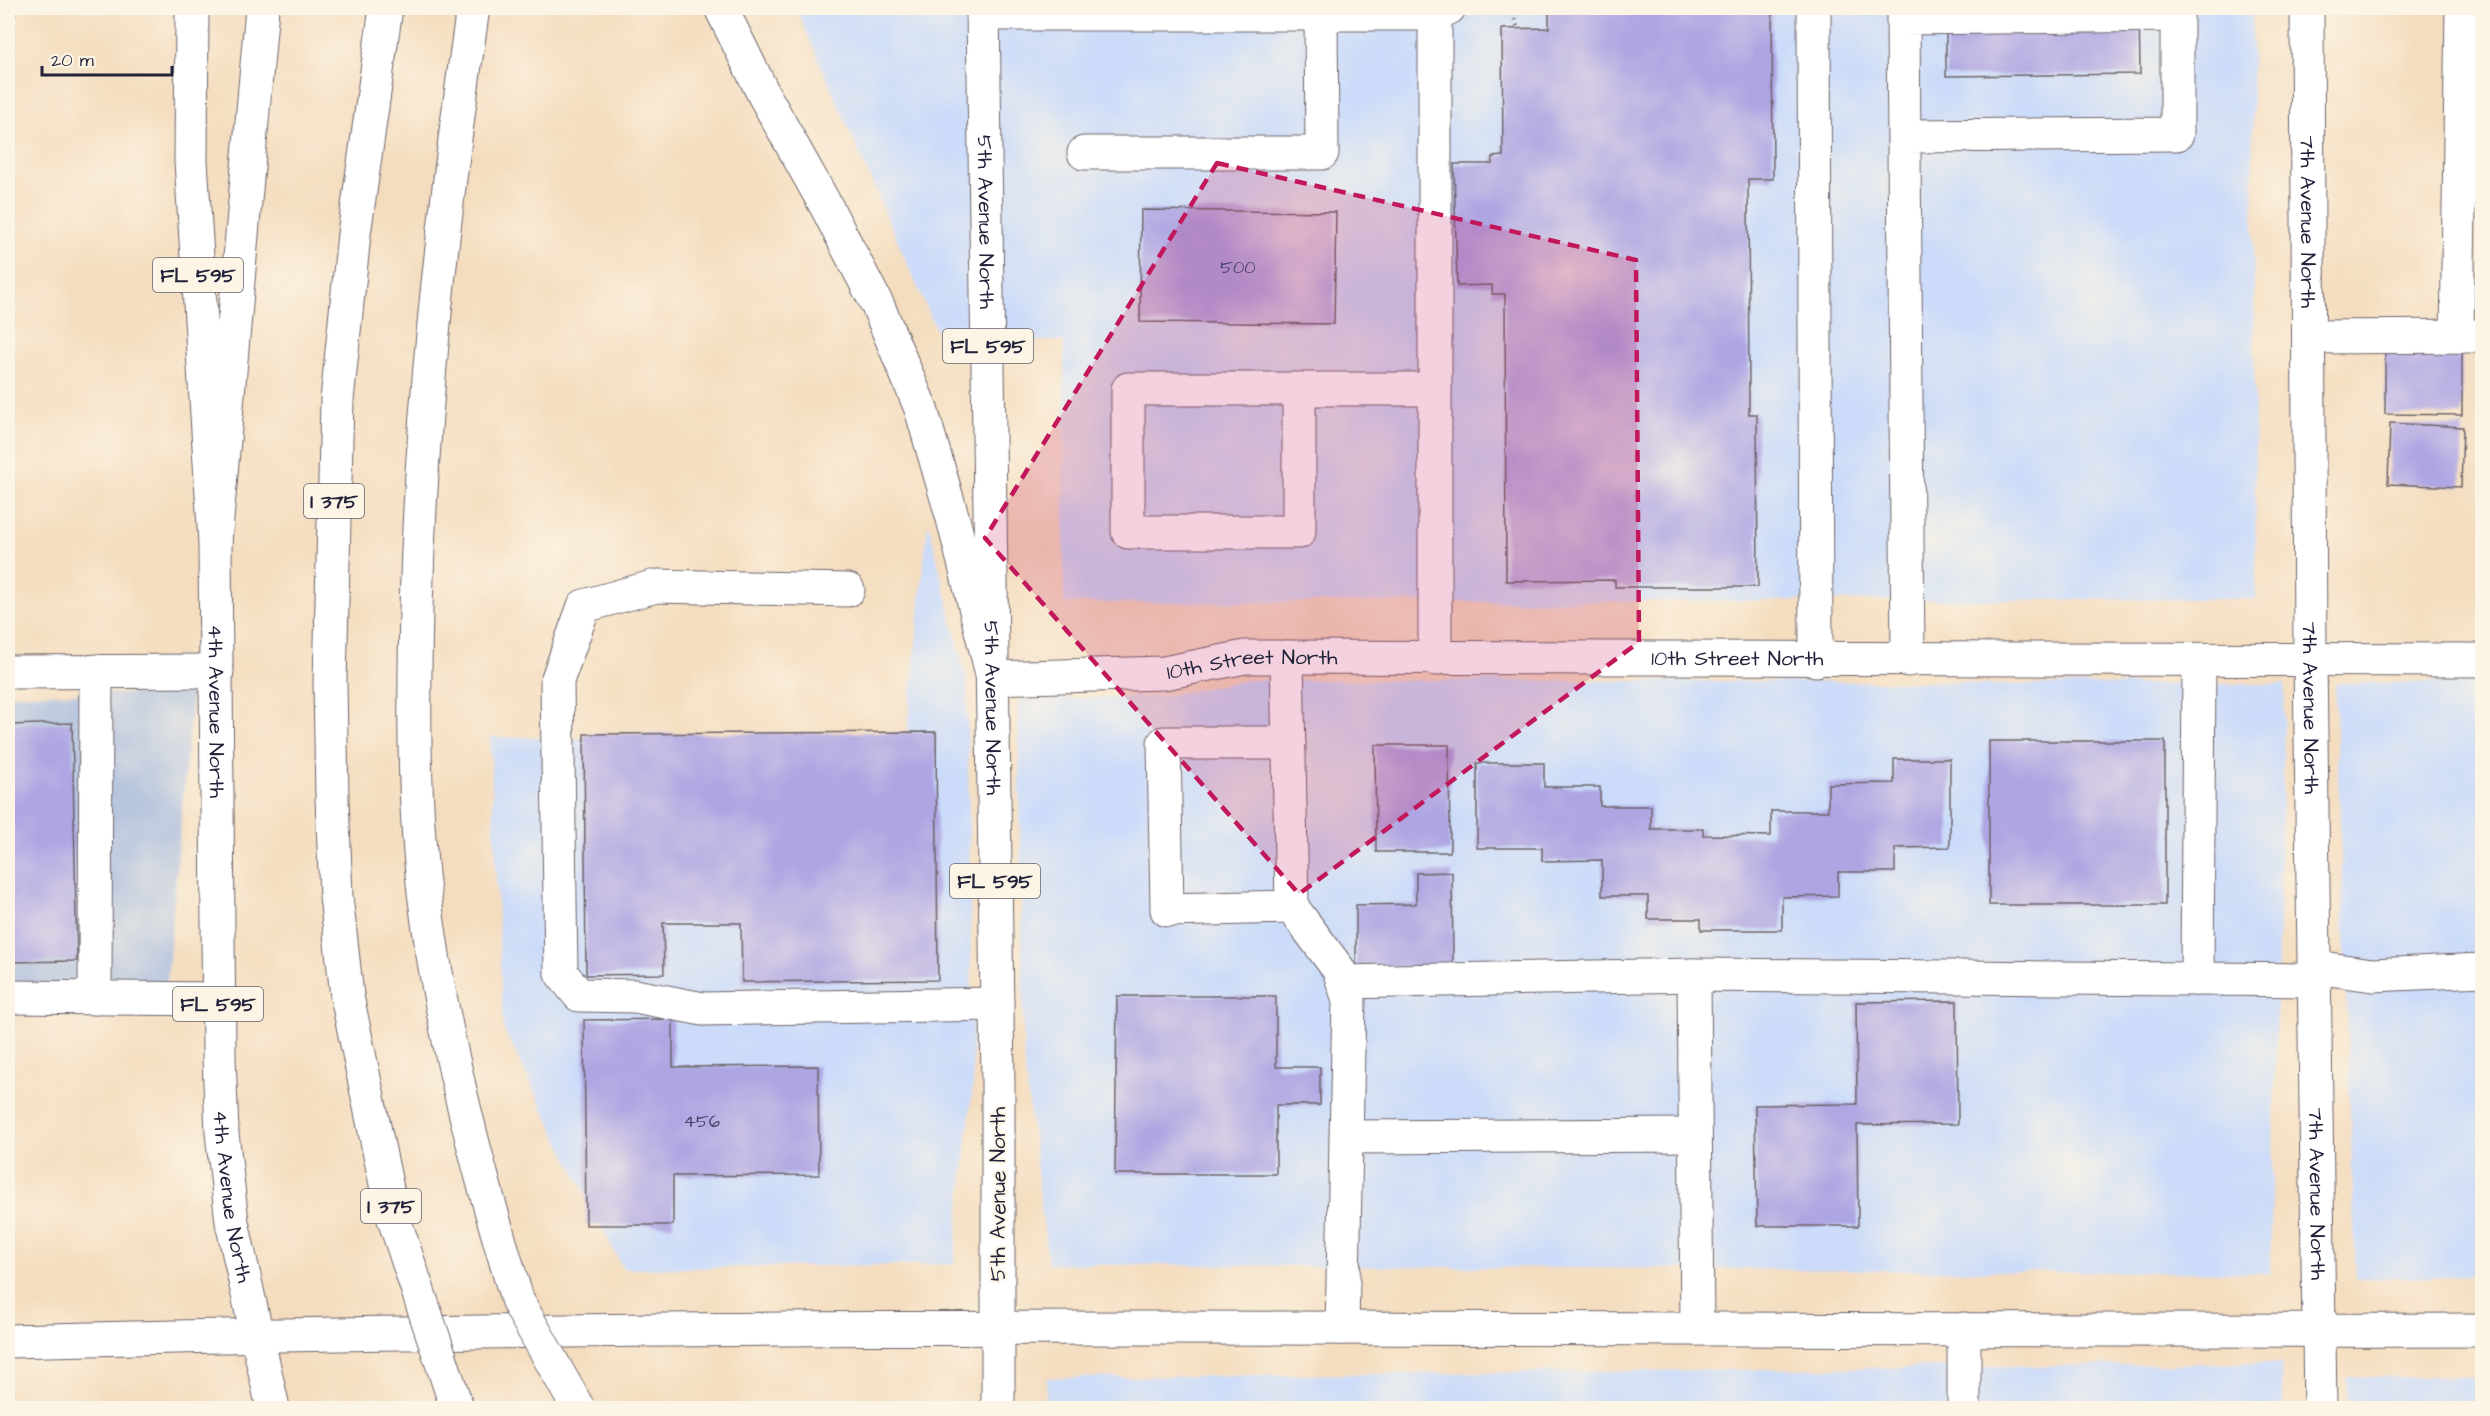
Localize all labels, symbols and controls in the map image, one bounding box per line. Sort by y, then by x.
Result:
scale bar [42,39,172,77]
text: 20 m [51,48,94,73]
street label: 5th Avenue North [970,135,1001,310]
street label: 7th Avenue North [2293,136,2322,309]
house number: 500 [1220,255,1256,280]
road number: FL 595 [153,258,243,292]
road number: FL 595 [943,329,1033,363]
road number: I 375 [304,484,364,518]
street label: 5th Avenue North [977,621,1008,796]
street label: 7th Avenue North [2295,622,2326,795]
street label: 4th Avenue North [201,624,231,799]
street label: 10th Street North [1164,643,1338,687]
street label: 10th Street North [1651,644,1824,673]
road number: FL 595 [950,864,1040,898]
road number: FL 595 [173,987,263,1021]
street label: 5th Avenue North [984,1106,1013,1281]
street label: 7th Avenue North [2301,1108,2332,1281]
house number: 456 [684,1109,720,1134]
street label: 4th Avenue North [206,1110,259,1286]
road number: I 375 [361,1189,421,1223]

